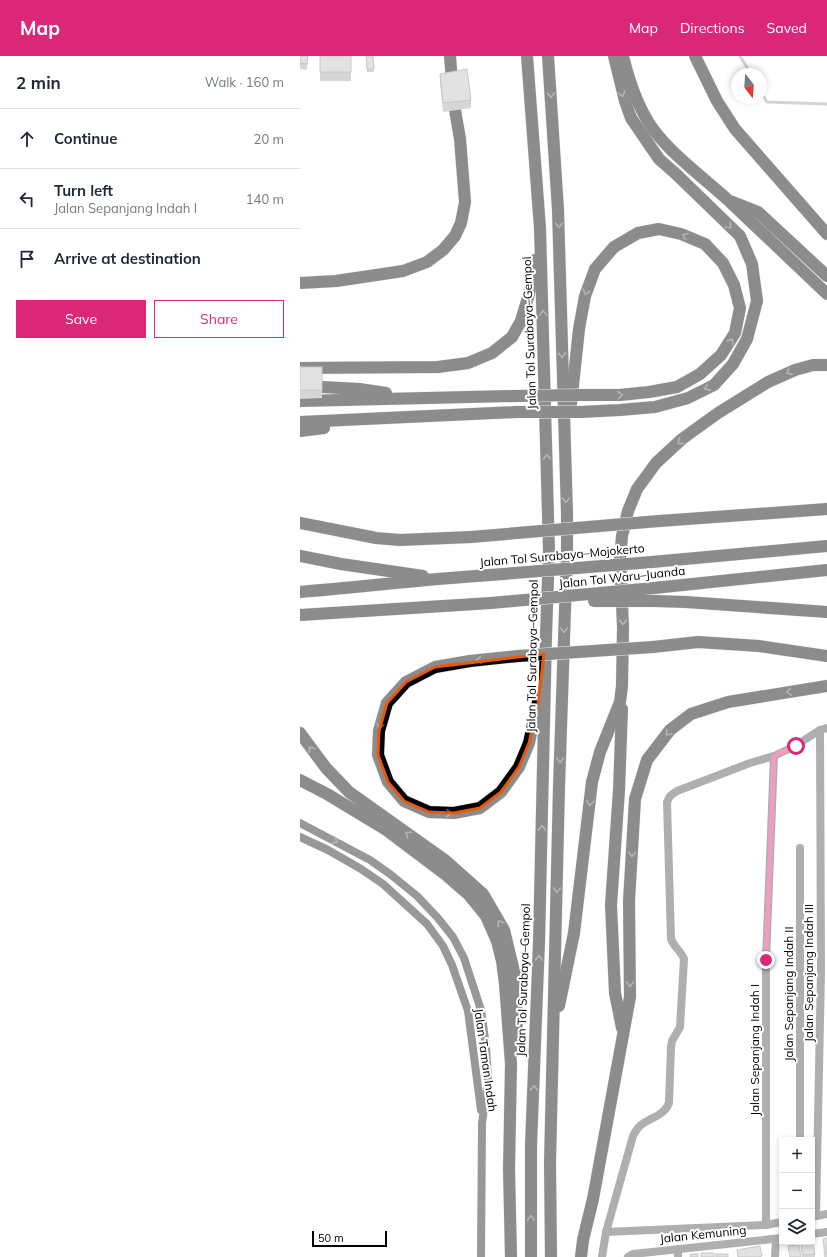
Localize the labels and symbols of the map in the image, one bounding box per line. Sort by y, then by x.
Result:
north arrow [731,68,767,104]
one-way arrow [618,91,626,97]
one-way arrow [546,92,555,98]
one-way arrow [724,221,732,229]
one-way arrow [554,222,563,228]
one-way arrow [682,233,689,241]
street label: Jalan Tol Surabaya–Gempol [519,256,539,410]
one-way arrow [583,288,591,295]
one-way arrow [538,310,547,316]
one-way arrow [726,338,733,345]
one-way arrow [558,352,566,358]
one-way arrow [786,368,793,376]
one-way arrow [704,383,711,391]
one-way arrow [617,391,623,399]
one-way arrow [677,437,684,444]
one-way arrow [543,454,551,460]
one-way arrow [562,497,570,503]
street label: Jalan Tol Surabaya–Mojokerto [479,540,645,570]
street label: Jalan Tol Waru–Juanda [558,563,686,591]
street label: Jalan Tol Surabaya–Gempol [523,579,541,733]
one-way arrow [618,619,627,625]
one-way arrow [560,627,568,633]
one-way arrow [476,655,482,664]
one-way arrow [785,687,792,696]
one-way arrow [377,723,385,729]
one-way arrow [666,728,673,736]
route start [787,737,805,755]
one-way arrow [309,746,316,753]
one-way arrow [556,757,564,763]
one-way arrow [585,800,594,806]
one-way arrow [446,809,452,817]
one-way arrow [538,825,546,831]
one-way arrow [406,832,413,839]
one-way arrow [331,836,338,844]
one-way arrow [628,851,636,857]
one-way arrow [553,887,561,893]
street label: Jalan Tol Surabaya–Gempol [513,903,533,1057]
street label: Jalan Sepanjang Indah III [801,904,816,1042]
one-way arrow [498,920,505,927]
street label: Jalan Sepanjang Indah II [781,926,796,1062]
route end [757,951,775,969]
one-way arrow [534,955,543,961]
one-way arrow [626,981,634,987]
street label: Jalan Sepanjang Indah I [747,984,762,1116]
street label: Jalan Taman Indah [471,1007,501,1113]
one-way arrow [529,1085,538,1091]
one-way arrow [527,1215,535,1221]
street label: Jalan Kemuning [659,1222,747,1246]
scale bar [312,1229,387,1248]

